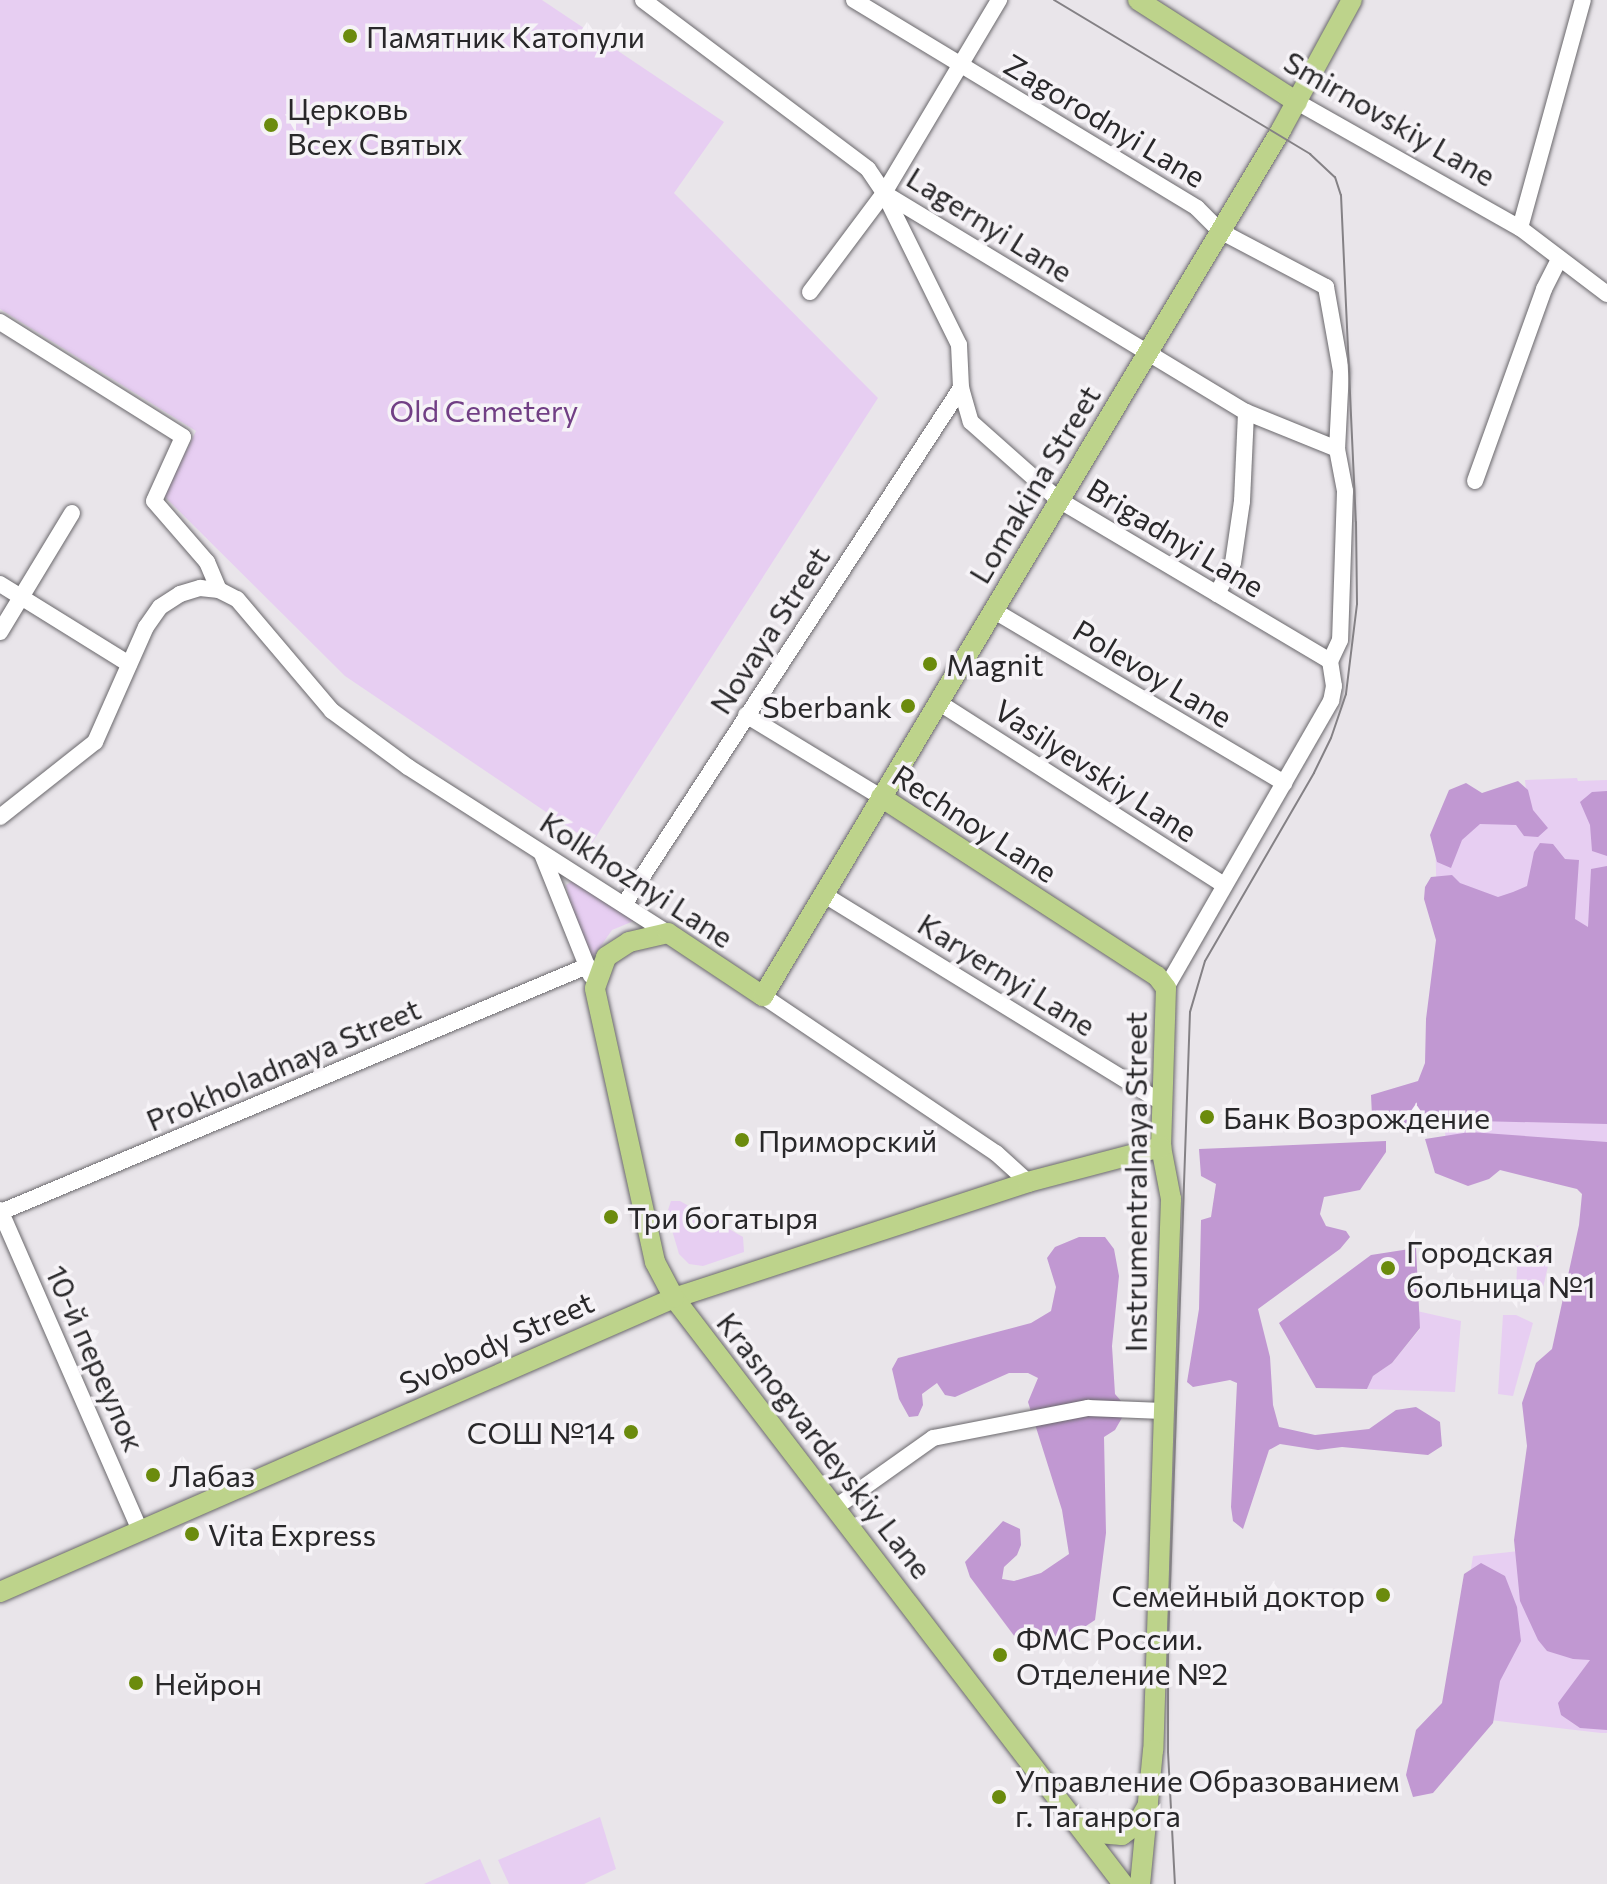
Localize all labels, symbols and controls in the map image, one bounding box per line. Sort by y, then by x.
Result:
place label: Памятник Катопули [366,18,645,54]
marker: Памятник Катопули [341,27,359,45]
street label: Smirnovskiy Lane [1278,43,1502,193]
street label: Zagorodnyi Lane [998,46,1212,194]
place label: Церковь Всех Святых [287,90,463,160]
marker: Церковь Всех Святых [262,116,280,134]
street label: Lagernyi Lane [901,159,1079,289]
street label: Lomakina Street [961,379,1107,589]
park label: Old Cemetery [390,392,578,428]
street label: Brigadnyi Lane [1081,470,1271,604]
street label: Novaya Street [702,540,836,720]
street label: Polevoy Lane [1067,612,1239,734]
place label: Magnit [946,646,1044,682]
marker: Magnit [921,655,939,673]
place label: Sberbank [762,688,892,724]
street label: Vasilyevskiy Lane [988,691,1204,849]
marker: Sberbank [899,697,917,715]
street label: Rechnoy Lane [886,757,1064,889]
street label: Kolkhoznyi Lane [534,803,740,955]
street label: Karyernyi Lane [912,905,1102,1043]
street label: Prokholadnaya Street [141,990,425,1138]
street label: Instrumentralnaya Street [1117,1012,1153,1352]
place label: Банк Возрождение [1223,1099,1490,1135]
marker: Банк Возрождение [1198,1108,1216,1126]
place label: Приморский [758,1122,937,1158]
marker: Приморский [733,1131,751,1149]
place label: Три богатыря [627,1199,818,1235]
marker: Три богатыря [602,1208,620,1226]
place label: Городская больница №1 [1406,1233,1596,1304]
marker: Городская больница №1 [1377,1257,1399,1279]
street label: 10-й переулок [39,1259,153,1457]
street label: Svobody Street [393,1283,599,1401]
street label: Krasnogvardeyskiy Lane [710,1305,940,1585]
place label: СОШ №14 [467,1414,615,1450]
marker: СОШ №14 [622,1423,640,1441]
place label: Лабаз [169,1457,255,1493]
marker: Лабаз [144,1466,162,1484]
place label: Vita Express [208,1516,376,1552]
marker: Vita Express [183,1525,201,1543]
place label: Семейный доктор [1112,1577,1365,1613]
marker: Семейный доктор [1372,1584,1394,1606]
place label: ФМС России. Отделение №2 [1016,1620,1228,1690]
marker: ФМС России. Отделение №2 [991,1646,1009,1664]
place label: Нейрон [154,1665,262,1701]
marker: Нейрон [125,1672,147,1694]
place label: Управление Образованием г. Таганрога [1015,1762,1400,1832]
marker: Управление Образованием г. Таганрога [990,1788,1008,1806]

